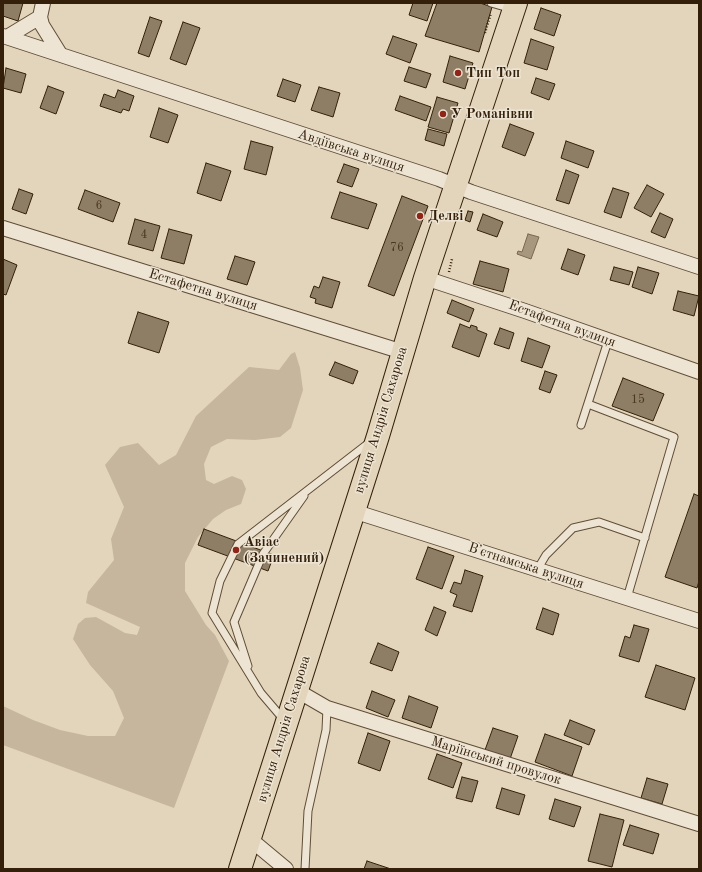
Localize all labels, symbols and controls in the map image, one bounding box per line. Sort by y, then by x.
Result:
place label: Тип Топ [466,65,520,81]
marker: Тип Топ [453,68,463,78]
place label: У Романівни [451,106,533,122]
marker: У Романівни [438,109,448,119]
street label: Авдіївська вулиця [295,126,407,176]
house number: 6 [96,199,102,213]
place label: Делві [428,208,463,224]
marker: Делві [415,211,425,221]
house number: 4 [141,228,147,242]
house number: 76 [390,241,404,255]
street label: Естафетна вулиця [146,265,260,315]
street label: Естафетна вулиця [506,297,618,351]
street label: вулиця Андрія Сахарова [351,345,411,495]
house number: 15 [631,393,645,407]
place label: Авіас (Зачинений) [244,534,324,566]
street label: Вʼєтнамська вулиця [466,539,586,593]
marker: Авіас (Зачинений) [231,545,241,555]
street label: вулиця Андрія Сахарова [254,654,314,804]
street label: Маріїнський провулок [429,733,563,789]

